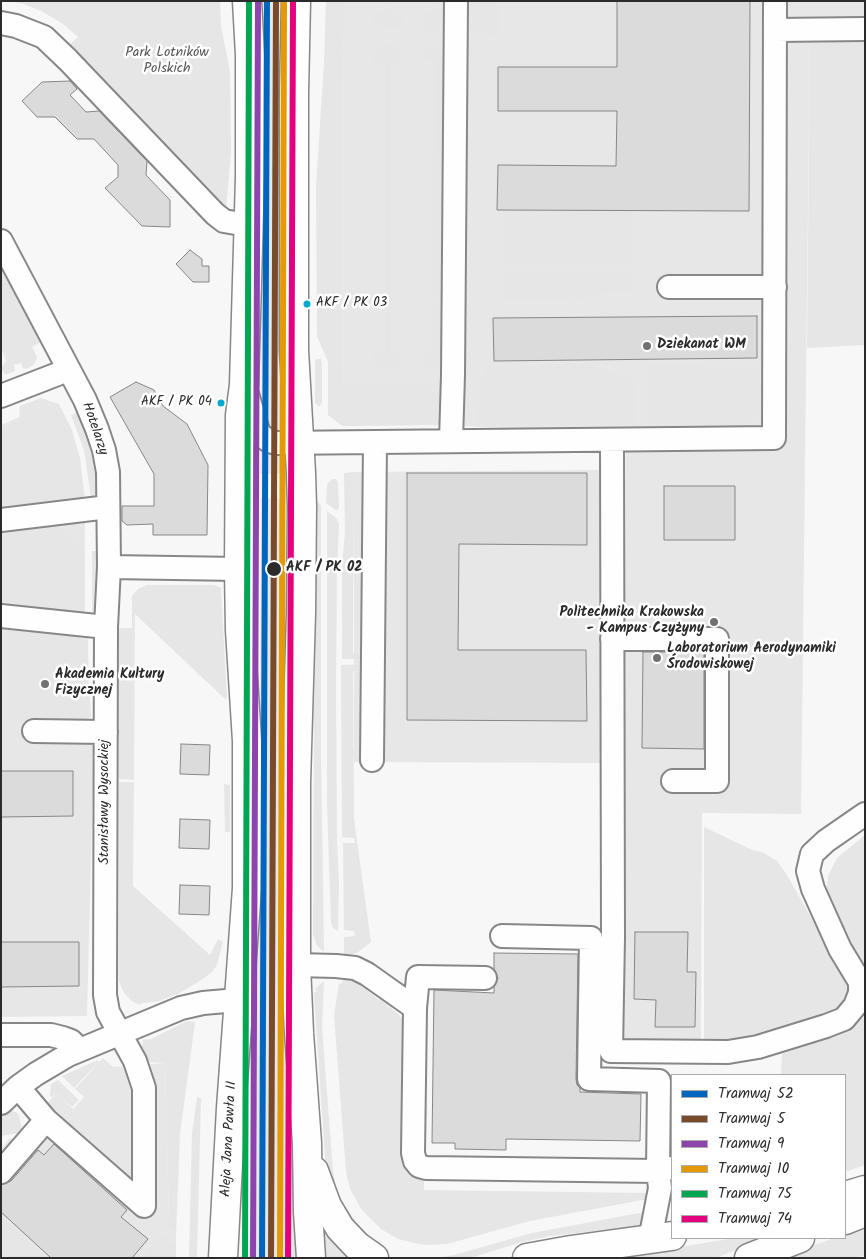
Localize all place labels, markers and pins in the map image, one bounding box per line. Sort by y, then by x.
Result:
place label: AKF / PK 03 [316,296,387,312]
marker: AKF / PK 03 [302,299,312,309]
place label: Dziekanat WM [657,338,746,354]
marker: Dziekanat WM [641,340,653,352]
place label: AKF / PK 04 [141,395,212,411]
marker: AKF / PK 04 [216,398,226,408]
marker: AKF / PK 02 [265,560,283,578]
place label: AKF / PK 02 [286,561,362,577]
place label: Politechnika Krakowska - Kampus Czyżyny [559,606,704,638]
marker: Politechnika Krakowska - Kampus Czyżyny [708,616,720,628]
place label: Laboratorium Aerodynamiki Środowiskowej [667,642,836,674]
marker: Laboratorium Aerodynamiki Środowiskowej [651,652,663,664]
place label: Akademia Kultury Fizycznej [55,668,164,700]
marker: Akademia Kultury Fizycznej [39,678,51,690]

